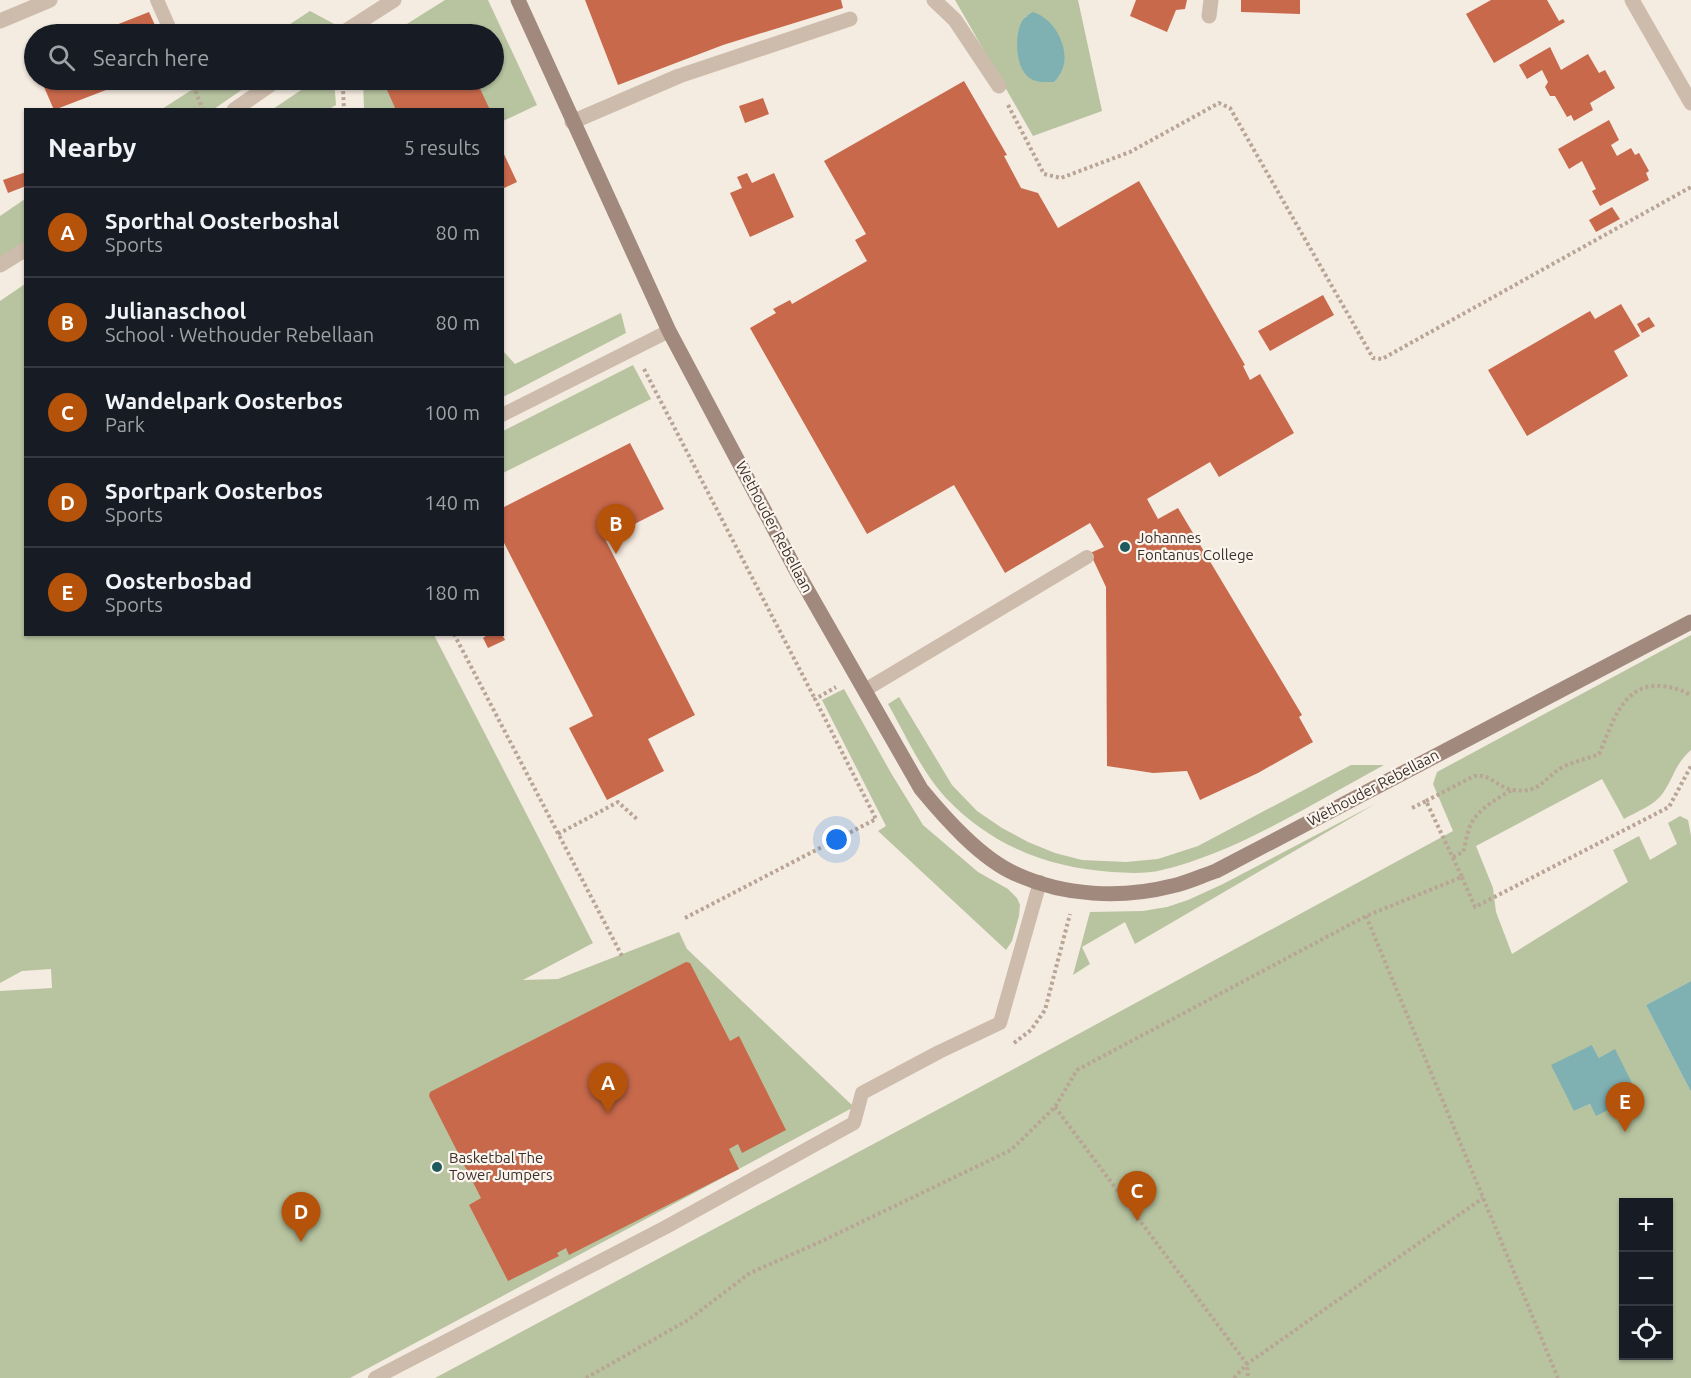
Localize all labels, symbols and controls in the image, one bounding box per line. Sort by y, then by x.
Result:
search box [24,24,504,90]
icon: search [45,41,78,74]
text: Search here [93,45,209,70]
text: Nearby [48,133,136,162]
text: 5 results [404,136,480,159]
text: Sporthal Oosterboshal [105,208,339,233]
text: A [60,221,75,244]
text: 80 m [436,221,480,244]
text: Sports [105,233,163,256]
text: Julianaschool [105,298,246,323]
text: B [61,311,74,334]
text: 80 m [436,311,480,334]
text: School · Wethouder Rebellaan [105,323,374,346]
text: Wandelpark Oosterbos [105,388,343,413]
text: C [61,401,74,424]
text: 100 m [424,401,480,424]
text: Park [105,413,145,436]
street label: Wethouder Rebellaan [733,458,816,595]
text: Sportpark Oosterbos [105,478,323,503]
text: D [60,491,75,514]
text: 140 m [424,491,480,514]
text: Sports [105,503,163,526]
pin: B [596,504,636,554]
place label: Johannes Fontanus College [1137,529,1254,563]
marker: Johannes Fontanus College [1118,540,1132,554]
text: Oosterbosbad [105,568,252,593]
text: E [62,581,73,604]
text: 180 m [424,581,480,604]
text: Sports [105,593,163,616]
street label: Wethouder Rebellaan [1304,746,1441,829]
your location [822,825,851,854]
pin: A [588,1064,628,1113]
pin: E [1606,1082,1644,1132]
place label: Basketbal The Tower Jumpers [449,1149,553,1183]
marker: Basketbal The Tower Jumpers [430,1160,444,1174]
pin: C [1118,1172,1156,1221]
pin: D [282,1192,320,1242]
map controls [1619,1198,1673,1360]
button: + [1619,1198,1673,1252]
button: − [1619,1252,1673,1306]
button: locate [1619,1306,1673,1360]

